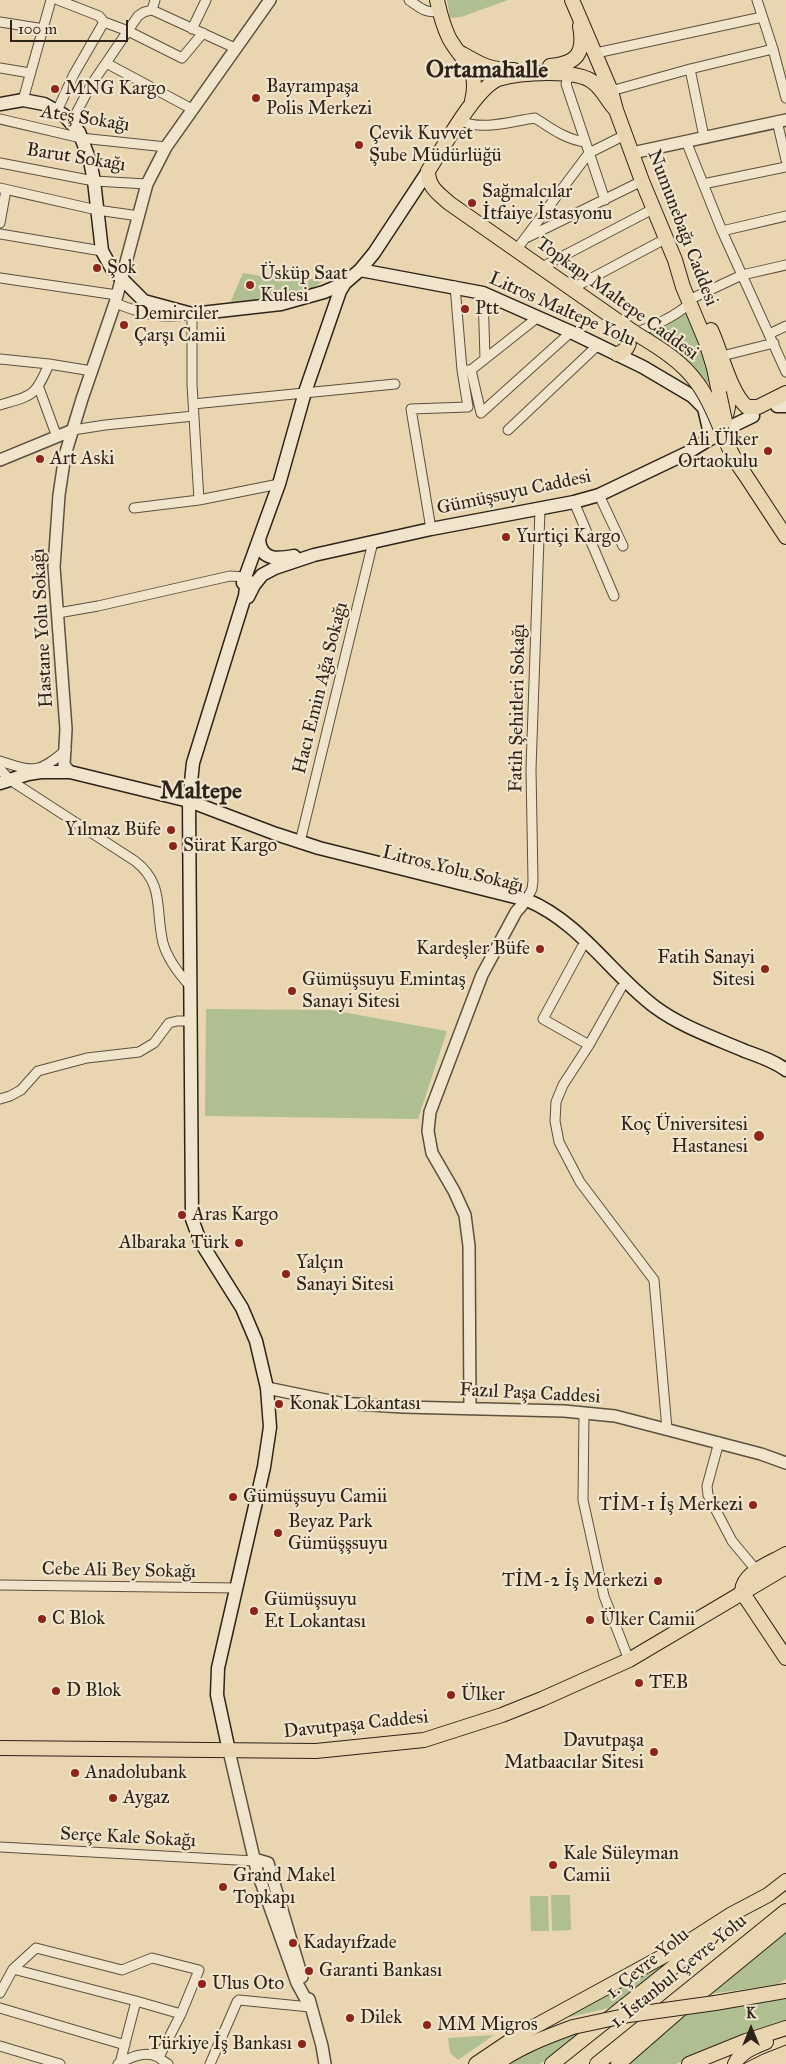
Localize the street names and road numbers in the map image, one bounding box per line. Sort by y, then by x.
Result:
street label: Ateş Sokağı [39,101,131,137]
street label: Barut Sokağı [25,139,127,177]
street label: Numunebağı Caddesi [642,147,722,309]
street label: Topkapı Maltepe Caddesi [531,232,703,366]
street label: Litros Maltepe Yolu [485,267,639,353]
street label: Gümüşsuyu Caddesi [435,466,593,520]
street label: Hastane Yolu Sokağı [27,548,59,708]
street label: Hacı Emin Ağa Sokağı [289,600,353,776]
street label: Fatih Şehitleri Sokağı [505,623,531,793]
street label: Litros Yolu Sokağı [380,841,526,899]
street label: Fazıl Paşa Caddesi [459,1379,601,1409]
street label: Cebe Ali Bey Sokağı [42,1558,196,1584]
street label: Davutpaşa Caddesi [282,1706,430,1744]
street label: Serçe Kale Sokağı [60,1823,196,1853]
street label: 1. İstanbul Çevre Yolu [606,1910,752,2034]
street label: 1. Çevre Yolu [602,1924,694,2004]

